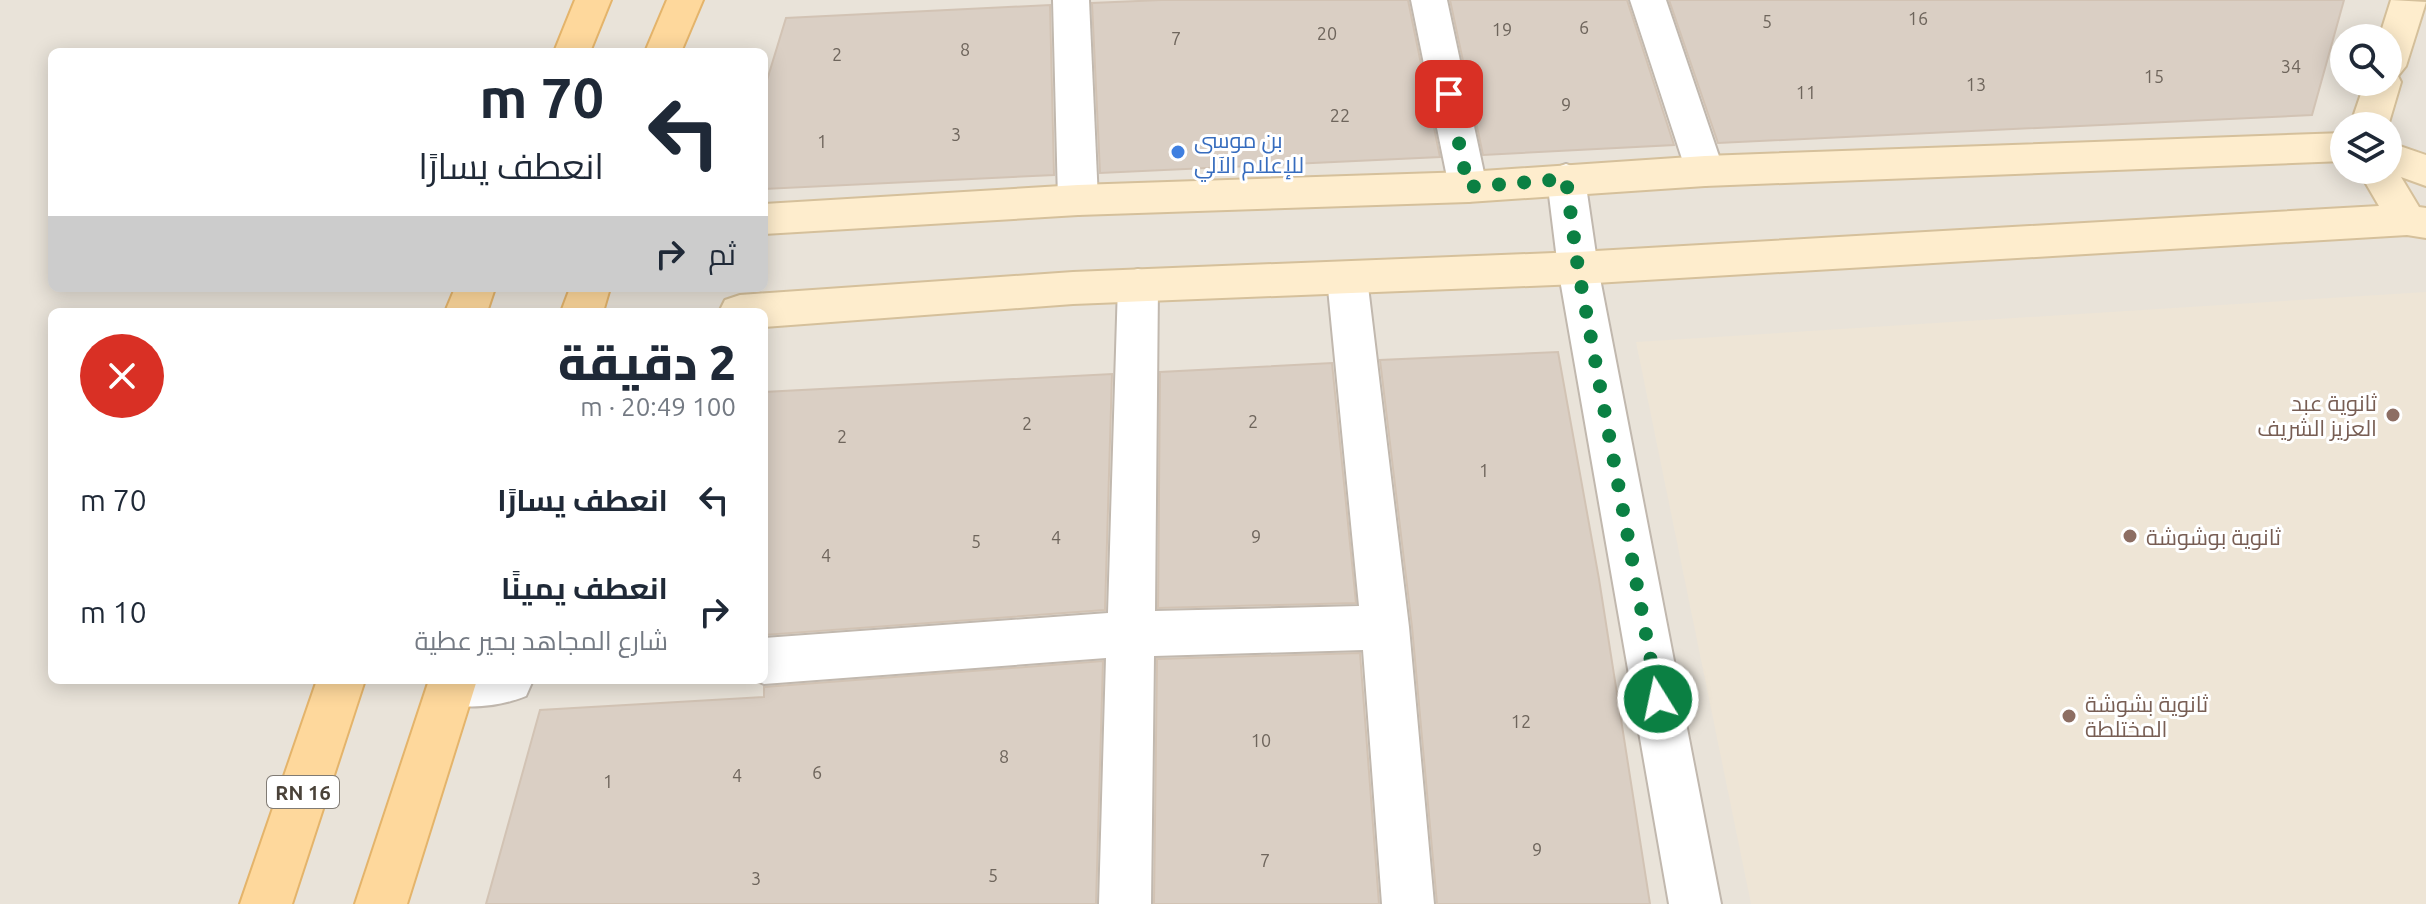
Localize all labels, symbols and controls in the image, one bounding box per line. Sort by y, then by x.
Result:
house number: 16 [1908,8,1928,28]
house number: 5 [1762,11,1772,31]
house number: 6 [1579,17,1589,37]
house number: 19 [1492,19,1512,39]
house number: 20 [1317,23,1337,43]
map controls [2330,24,2402,184]
button: search [2330,24,2402,96]
house number: 7 [1171,28,1181,48]
house number: 8 [960,39,970,59]
house number: 2 [832,44,842,64]
house number: 34 [2281,56,2301,76]
pin [1415,60,1483,128]
text: 70 m [479,66,604,129]
house number: 15 [2144,66,2164,86]
icon: arrive [1427,72,1471,116]
house number: 13 [1966,74,1986,94]
icon: left [632,80,736,184]
house number: 11 [1796,82,1816,102]
house number: 9 [1561,94,1571,114]
house number: 22 [1330,105,1350,125]
button: layers [2330,112,2402,184]
house number: 3 [951,124,961,144]
place label: بن موسى للإعلام الآلي [1194,127,1304,182]
house number: 1 [817,131,827,151]
marker: بن موسى للإعلام الآلي [1169,143,1187,161]
text: انعطف يسارًا [418,145,604,186]
icon: right [648,232,692,276]
text: ثم [708,237,736,271]
button: close [80,334,164,418]
text: 2 دقيقة [558,335,736,389]
place label: ثانوية عبد العزيز الشريف [2257,390,2377,441]
text: 100 m · 20:49 [580,392,736,421]
marker: ثانوية عبد العزيز الشريف [2384,406,2402,424]
house number: 2 [1248,411,1258,431]
house number: 2 [1022,413,1032,433]
house number: 2 [837,426,847,446]
house number: 1 [1479,460,1489,480]
icon: left [692,478,736,522]
text: 70 m [80,483,147,517]
text: انعطف يسارًا [497,483,668,517]
place label: ثانوية بوشوشة [2146,524,2281,550]
house number: 9 [1251,526,1261,546]
house number: 4 [1051,527,1061,547]
marker: ثانوية بوشوشة [2121,527,2139,545]
house number: 5 [971,531,981,551]
house number: 4 [821,545,831,565]
text: انعطف يمينًا [501,571,668,605]
icon: right [692,590,736,634]
text: 10 m [80,595,147,629]
text: شارع المجاهد بحير عطية [415,626,668,655]
position arrow [1616,657,1700,741]
place label: ثانوية بشوشة المختلطة [2085,691,2208,741]
marker: ثانوية بشوشة المختلطة [2060,707,2078,725]
house number: 12 [1511,711,1531,731]
house number: 10 [1251,730,1271,750]
house number: 8 [999,746,1009,766]
house number: 6 [812,762,822,782]
house number: 4 [732,765,742,785]
house number: 1 [603,771,613,791]
road number: RN 16 [267,776,339,808]
house number: 9 [1532,839,1542,859]
house number: 7 [1260,850,1270,870]
house number: 5 [988,865,998,885]
house number: 3 [751,868,761,888]

